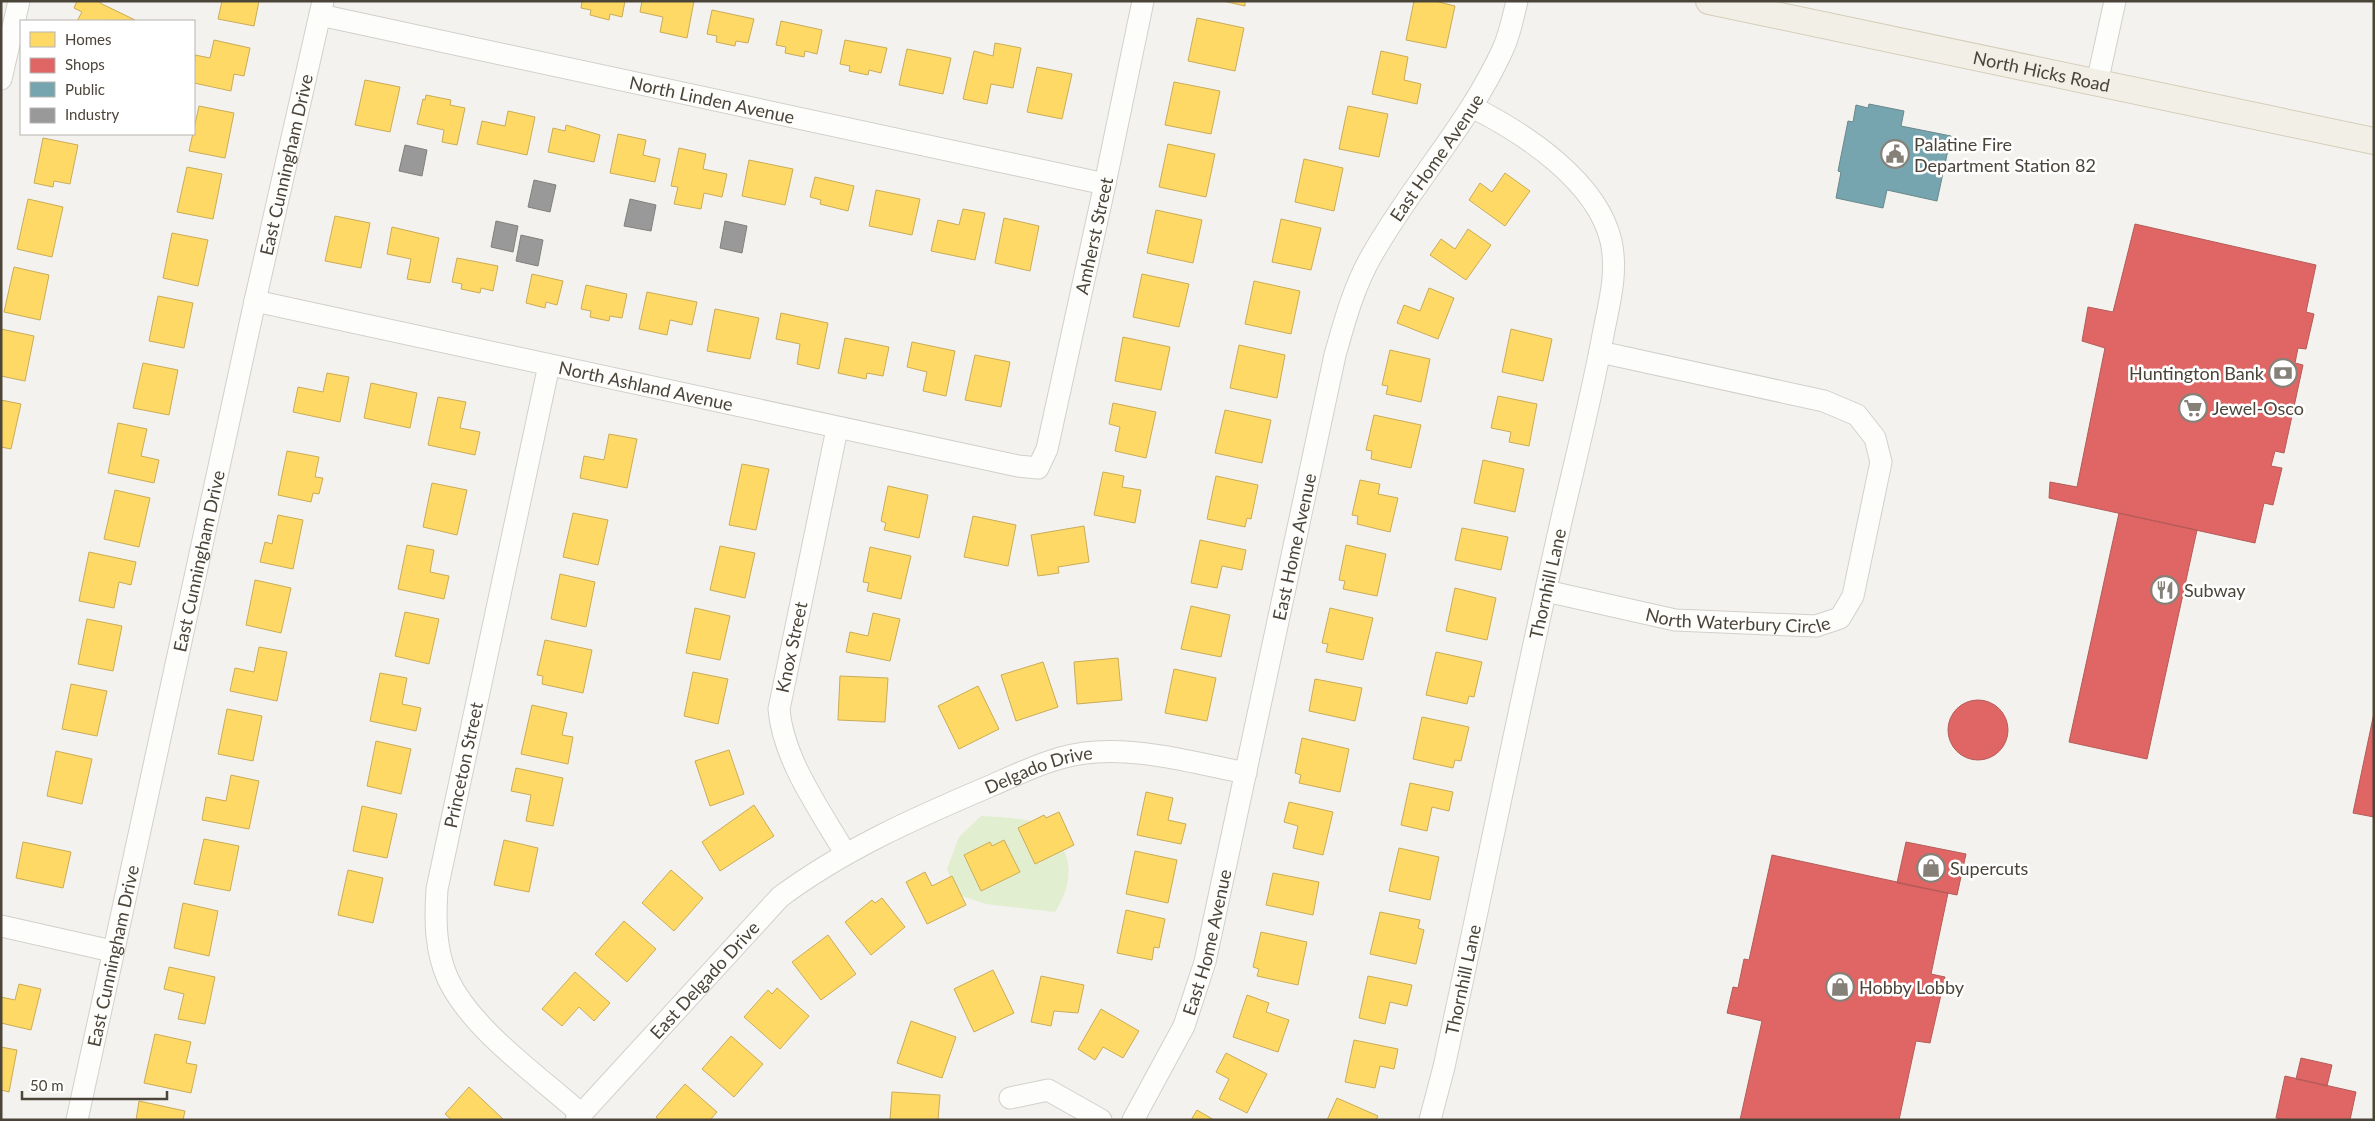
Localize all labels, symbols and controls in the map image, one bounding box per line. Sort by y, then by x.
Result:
legend [20,20,195,135]
text: Homes [65,30,111,48]
street label: North Hicks Road [1971,46,2112,96]
text: Shops [65,55,105,73]
street label: North Linden Avenue [627,71,797,128]
street label: East Cunningham Drive [255,72,317,257]
text: Public [65,80,105,98]
street label: East Home Avenue [1385,90,1488,225]
text: Industry [65,105,120,123]
place label: Palatine Fire Department Station 82 [1914,133,2096,176]
public building icon: Palatine Fire Department Station 82 [1880,139,1910,169]
street label: Amherst Street [1070,175,1117,296]
street label: North Ashland Avenue [557,356,735,415]
bank icon: Huntington Bank [2268,358,2298,388]
place label: Huntington Bank [2129,362,2265,384]
supermarket icon: Jewel-Osco [2178,393,2208,423]
place label: Jewel-Osco [2212,397,2304,419]
street label: East Cunningham Drive [168,468,229,654]
street label: East Home Avenue [1268,471,1320,622]
street label: Thornhill Lane [1524,526,1570,641]
restaurant icon: Subway [2150,575,2180,605]
place label: Subway [2184,579,2246,601]
street label: Knox Street [771,599,812,695]
street label: North Waterbury Circle [1644,603,1833,637]
street label: Princeton Street [439,700,487,830]
street label: Delgado Drive [981,741,1094,798]
shop icon: Supercuts [1916,853,1946,883]
place label: Supercuts [1950,857,2028,879]
street label: East Cunningham Drive [82,863,143,1049]
street label: East Home Avenue [1177,867,1236,1018]
street label: East Delgado Drive [645,916,764,1043]
street label: Thornhill Lane [1440,922,1485,1037]
shop icon: Hobby Lobby [1825,972,1855,1002]
place label: Hobby Lobby [1859,976,1965,998]
scale bar [22,1068,168,1100]
text: 50 m [30,1076,64,1094]

